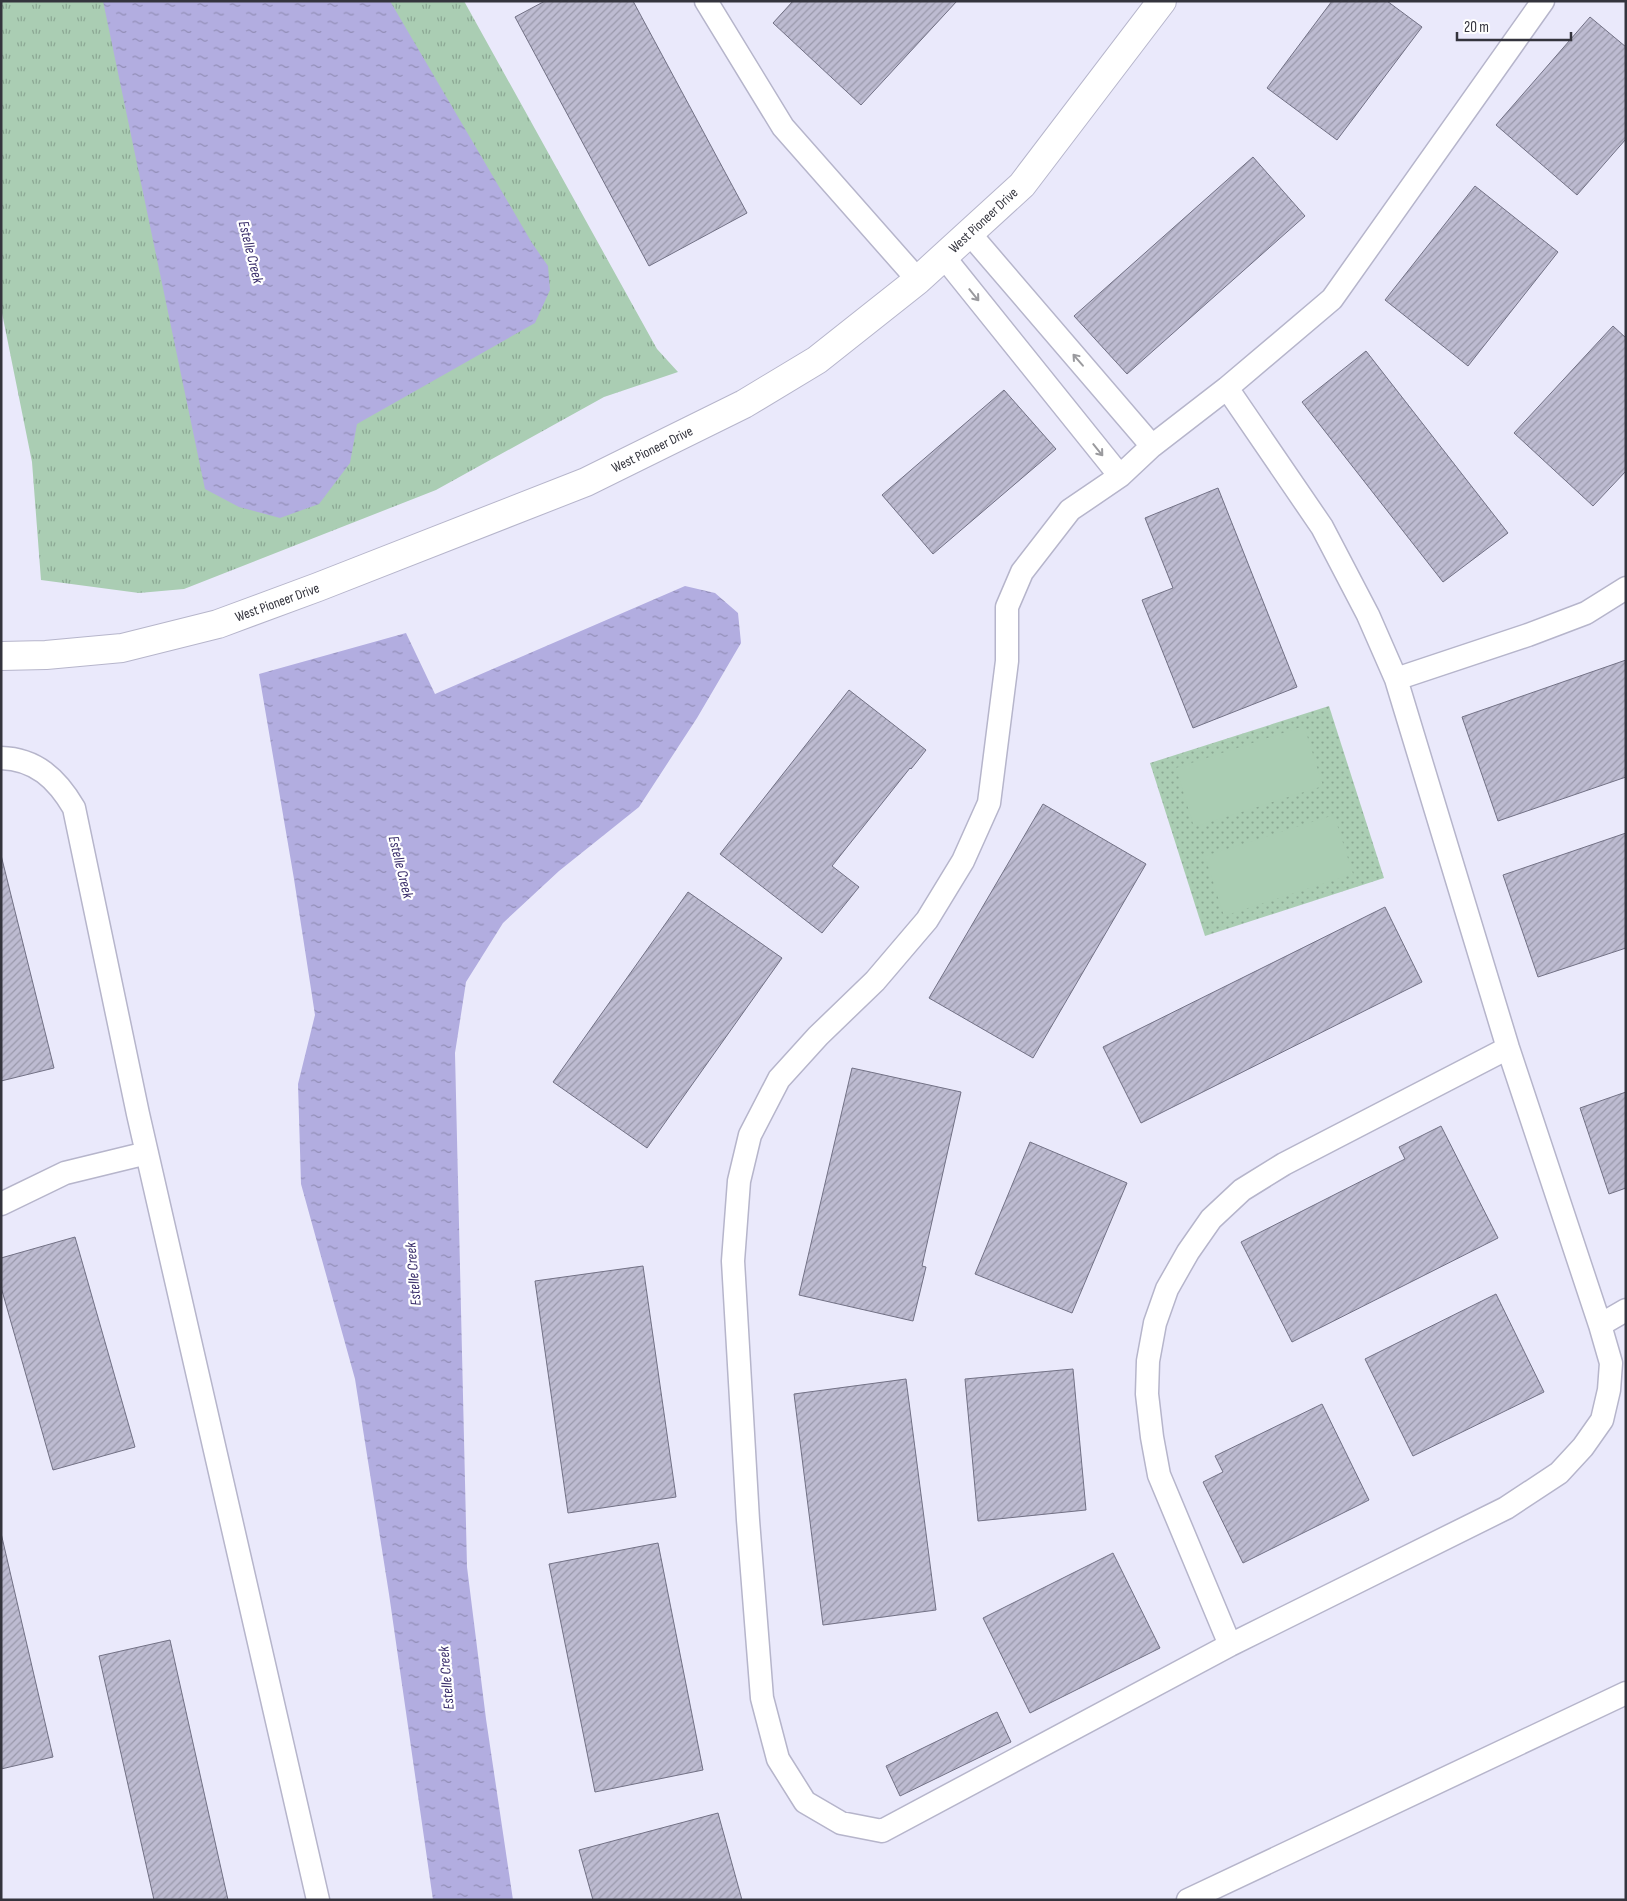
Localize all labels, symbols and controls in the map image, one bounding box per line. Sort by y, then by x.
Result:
scale bar [1457,10,1571,42]
text: 20 m [1464,18,1489,37]
street label: West Pioneer Drive [945,184,1021,257]
water label: Estelle Creek [234,219,268,286]
one-way arrow [969,288,980,301]
one-way arrow [1072,353,1084,366]
street label: West Pioneer Drive [609,422,696,476]
one-way arrow [1093,443,1104,456]
street label: West Pioneer Drive [233,579,322,626]
water label: Estelle Creek [384,834,418,901]
water label: Estelle Creek [401,1241,426,1306]
water label: Estelle Creek [434,1645,459,1710]

